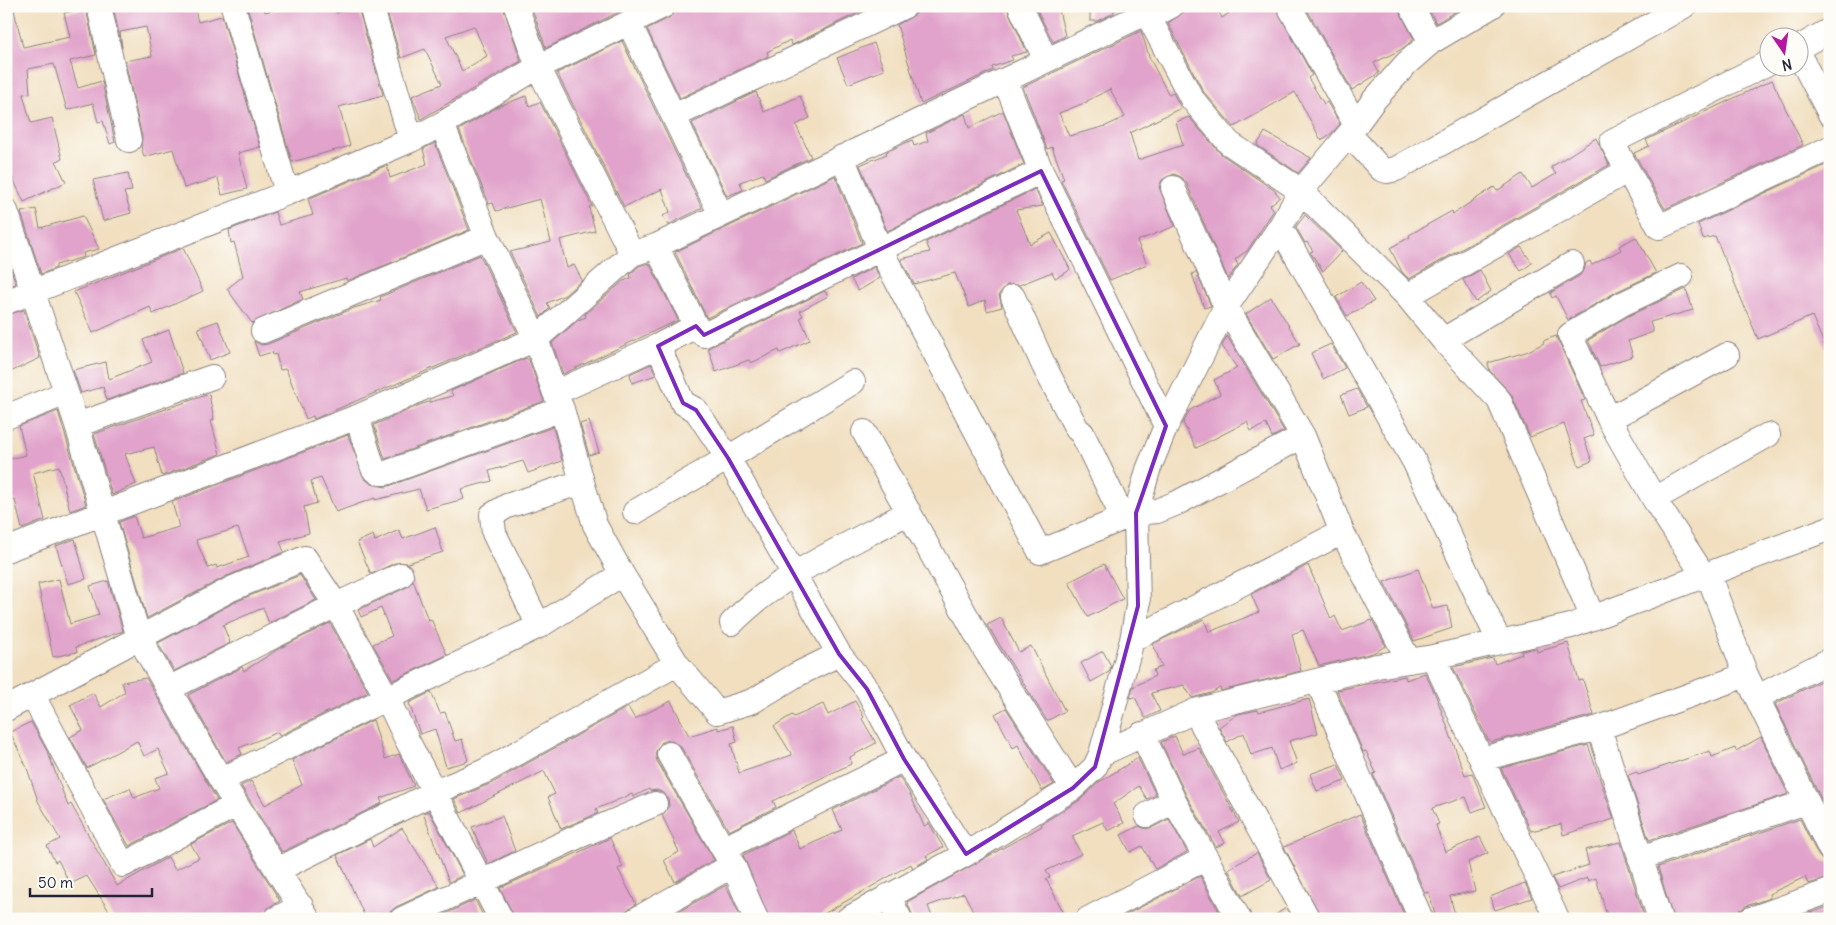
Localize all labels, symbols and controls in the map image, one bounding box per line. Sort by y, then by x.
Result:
north arrow [1758,28,1808,78]
text: N [1780,55,1794,75]
scale bar [30,865,152,897]
text: 50 m [38,873,73,892]

